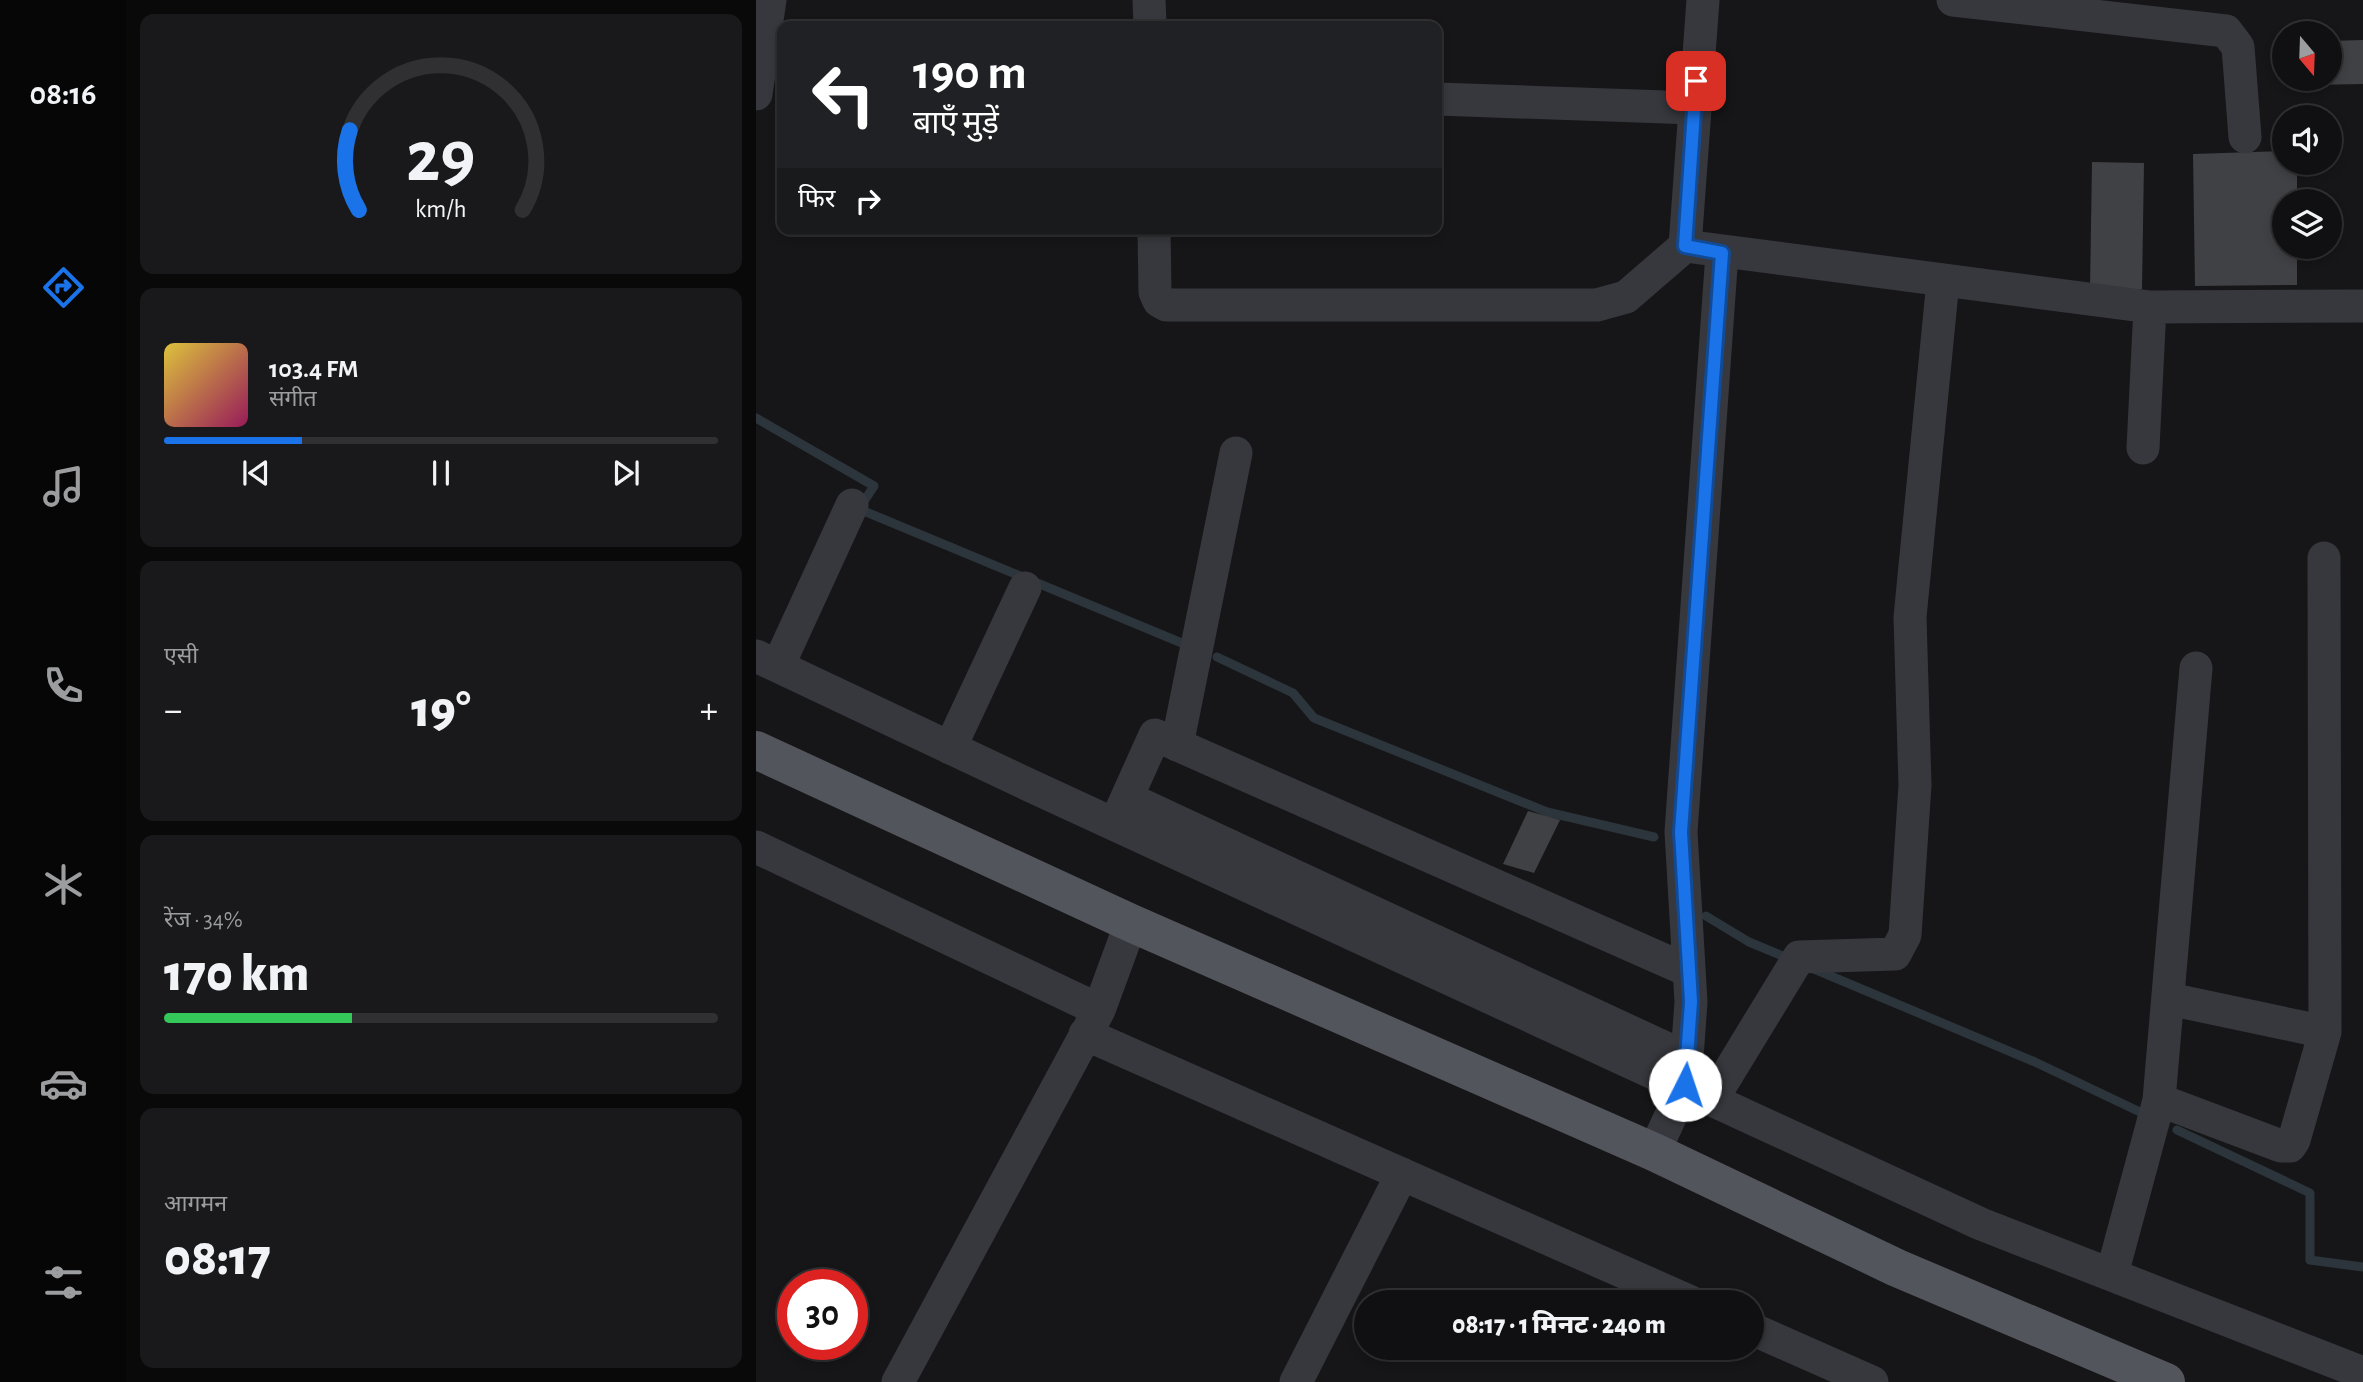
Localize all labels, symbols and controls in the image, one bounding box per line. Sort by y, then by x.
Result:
north arrow [2272,21,2342,91]
map controls [2272,21,2342,259]
icon: left [798,49,889,140]
text: 190 m [913,49,1027,98]
pin [1666,51,1726,111]
icon: arrive [1677,62,1715,100]
text: 08:16 [30,78,96,110]
button: sound [2272,105,2342,175]
text: बाएँ मुड़ें [913,107,999,139]
text: 29 [406,122,476,195]
icon: right [849,182,887,220]
text: फिर [798,186,835,212]
button: layers [2272,189,2342,259]
text: km/h [415,197,467,222]
icon: directions [39,263,88,312]
text: 103.4 FM [269,356,358,382]
text: संगीत [269,388,317,411]
icon: previous [237,454,275,492]
icon: pause [422,454,460,492]
icon: next [607,454,645,492]
icon: music [39,462,88,511]
text: एसी [164,645,198,668]
icon: phone [39,661,88,710]
text: 19° [411,684,471,736]
text: − [164,692,182,730]
text: + [700,692,718,730]
icon: climate [39,860,88,909]
text: रेंज · 34% [164,909,243,932]
text: 170 km [164,948,309,1000]
position arrow [1648,1048,1722,1122]
icon: car [39,1059,88,1108]
text: आगमन [164,1193,227,1216]
text: 08:17 [164,1232,271,1284]
icon: filters [39,1258,88,1307]
speed limit sign: 30 [777,1269,868,1360]
text: 08:17 · 1 मिनट · 240 m [1452,1312,1666,1338]

